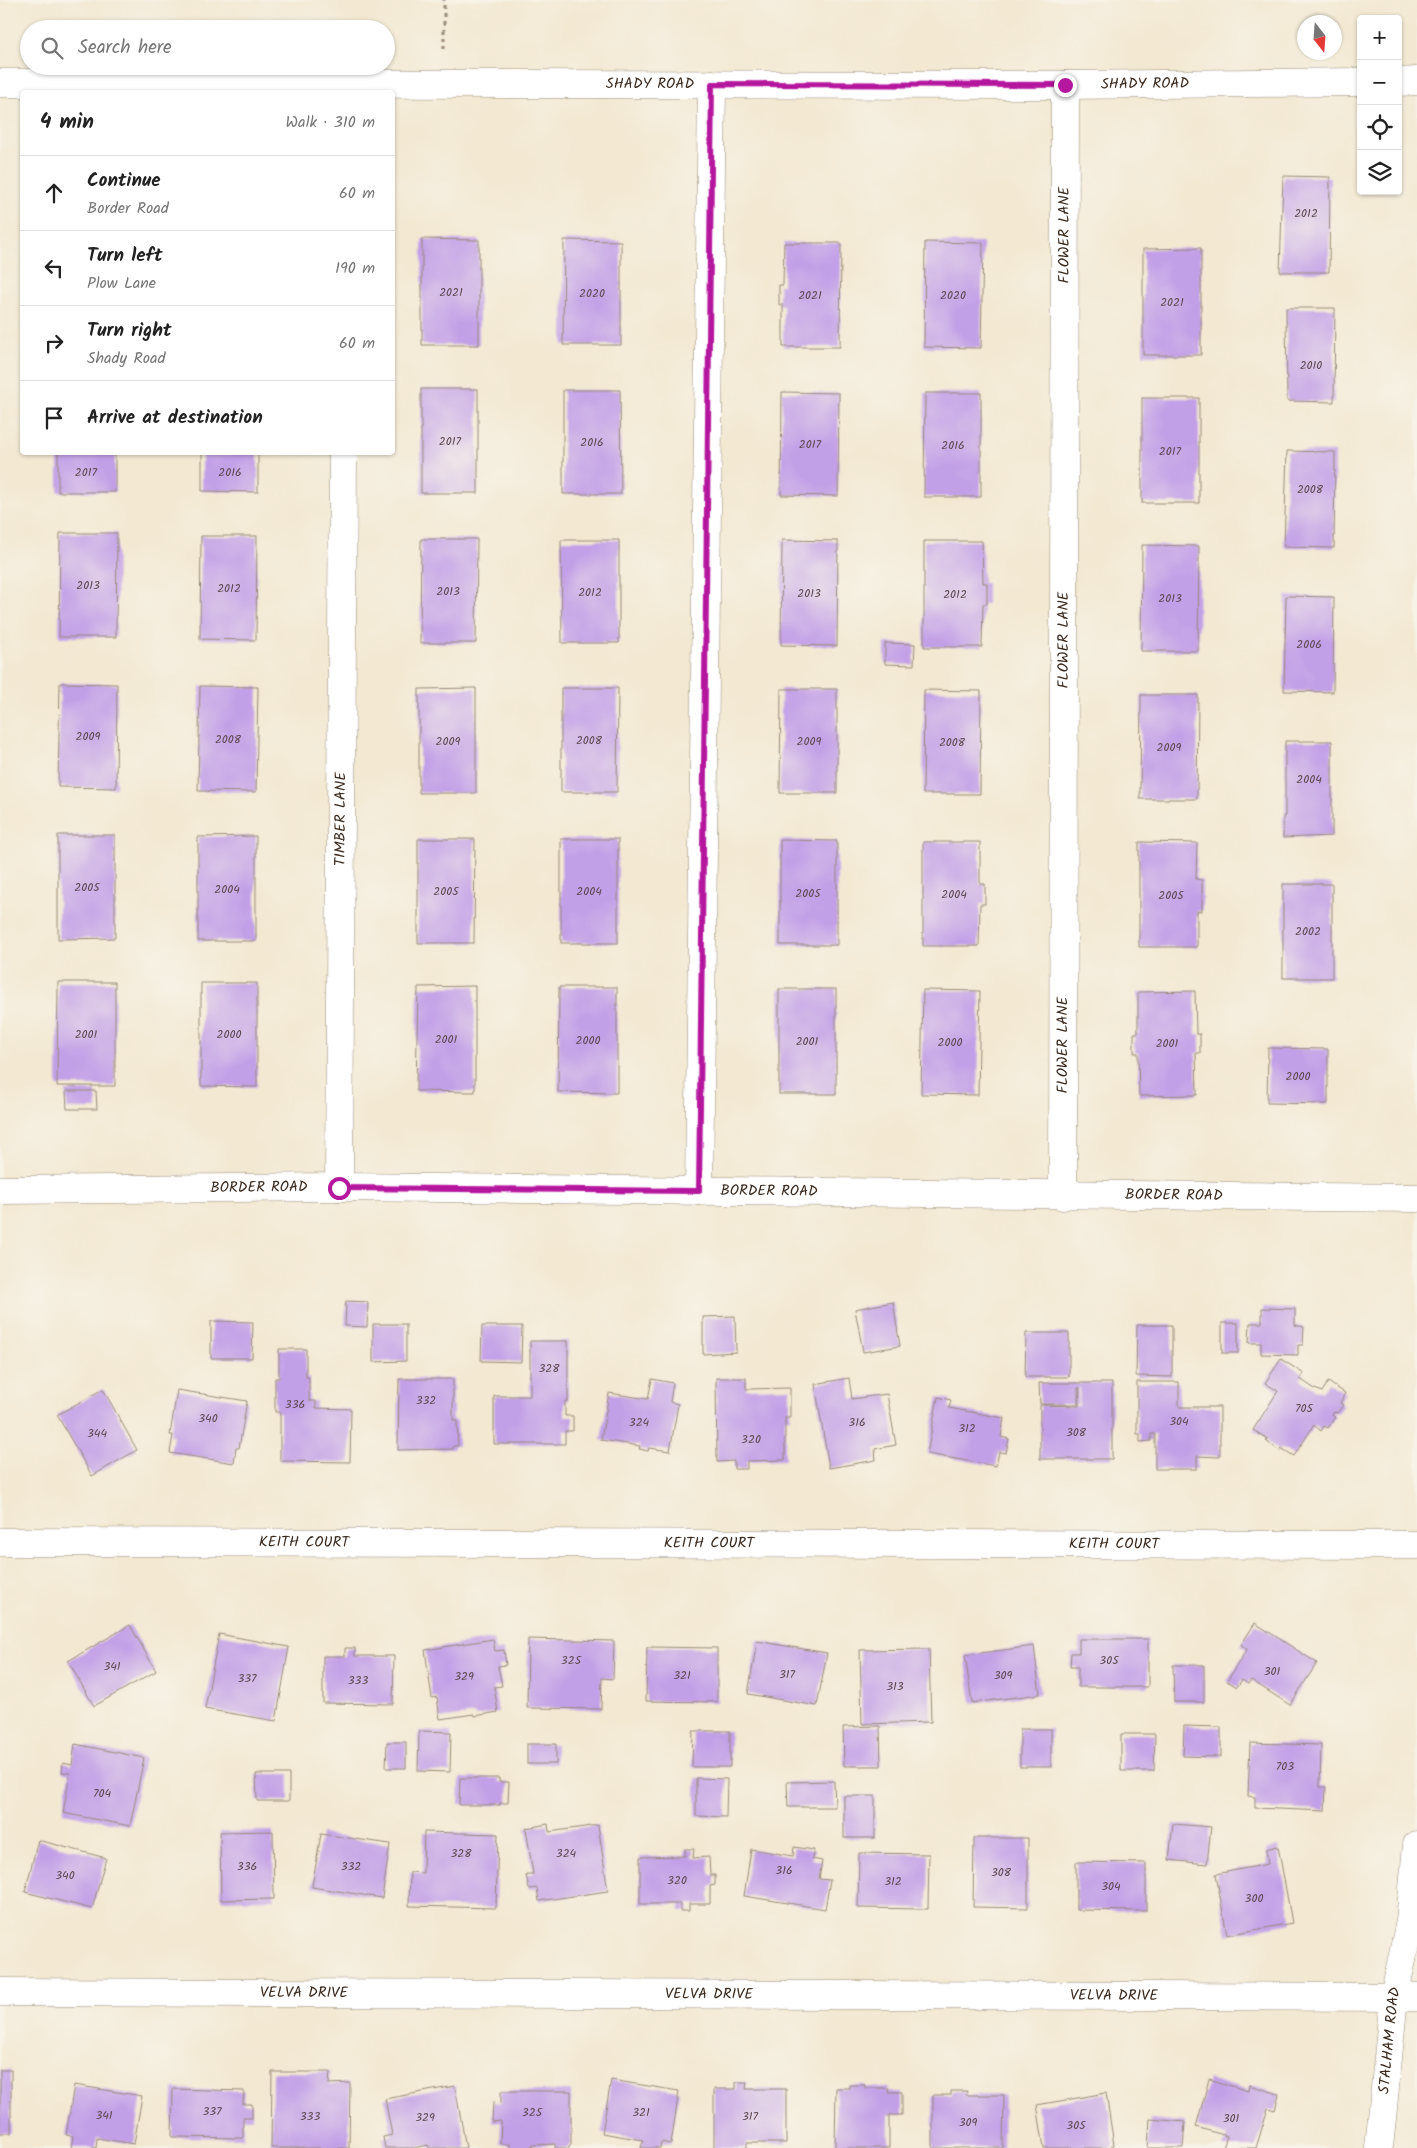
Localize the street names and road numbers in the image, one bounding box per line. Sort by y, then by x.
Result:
street label: SHADY ROAD [606,72,694,96]
street label: SHADY ROAD [1101,72,1190,97]
street label: FLOWER LANE [1053,185,1077,283]
street label: FLOWER LANE [1052,590,1076,688]
street label: TIMBER LANE [329,771,353,866]
street label: FLOWER LANE [1051,995,1075,1093]
street label: BORDER ROAD [210,1175,308,1200]
street label: BORDER ROAD [720,1179,818,1204]
street label: BORDER ROAD [1125,1183,1223,1208]
street label: KEITH COURT [259,1531,351,1555]
street label: KEITH COURT [664,1531,756,1556]
street label: KEITH COURT [1069,1532,1161,1556]
street label: VELVA DRIVE [260,1981,349,2005]
street label: VELVA DRIVE [665,1982,754,2007]
street label: VELVA DRIVE [1070,1984,1159,2008]
street label: STALHAM ROAD [1372,1985,1408,2095]

